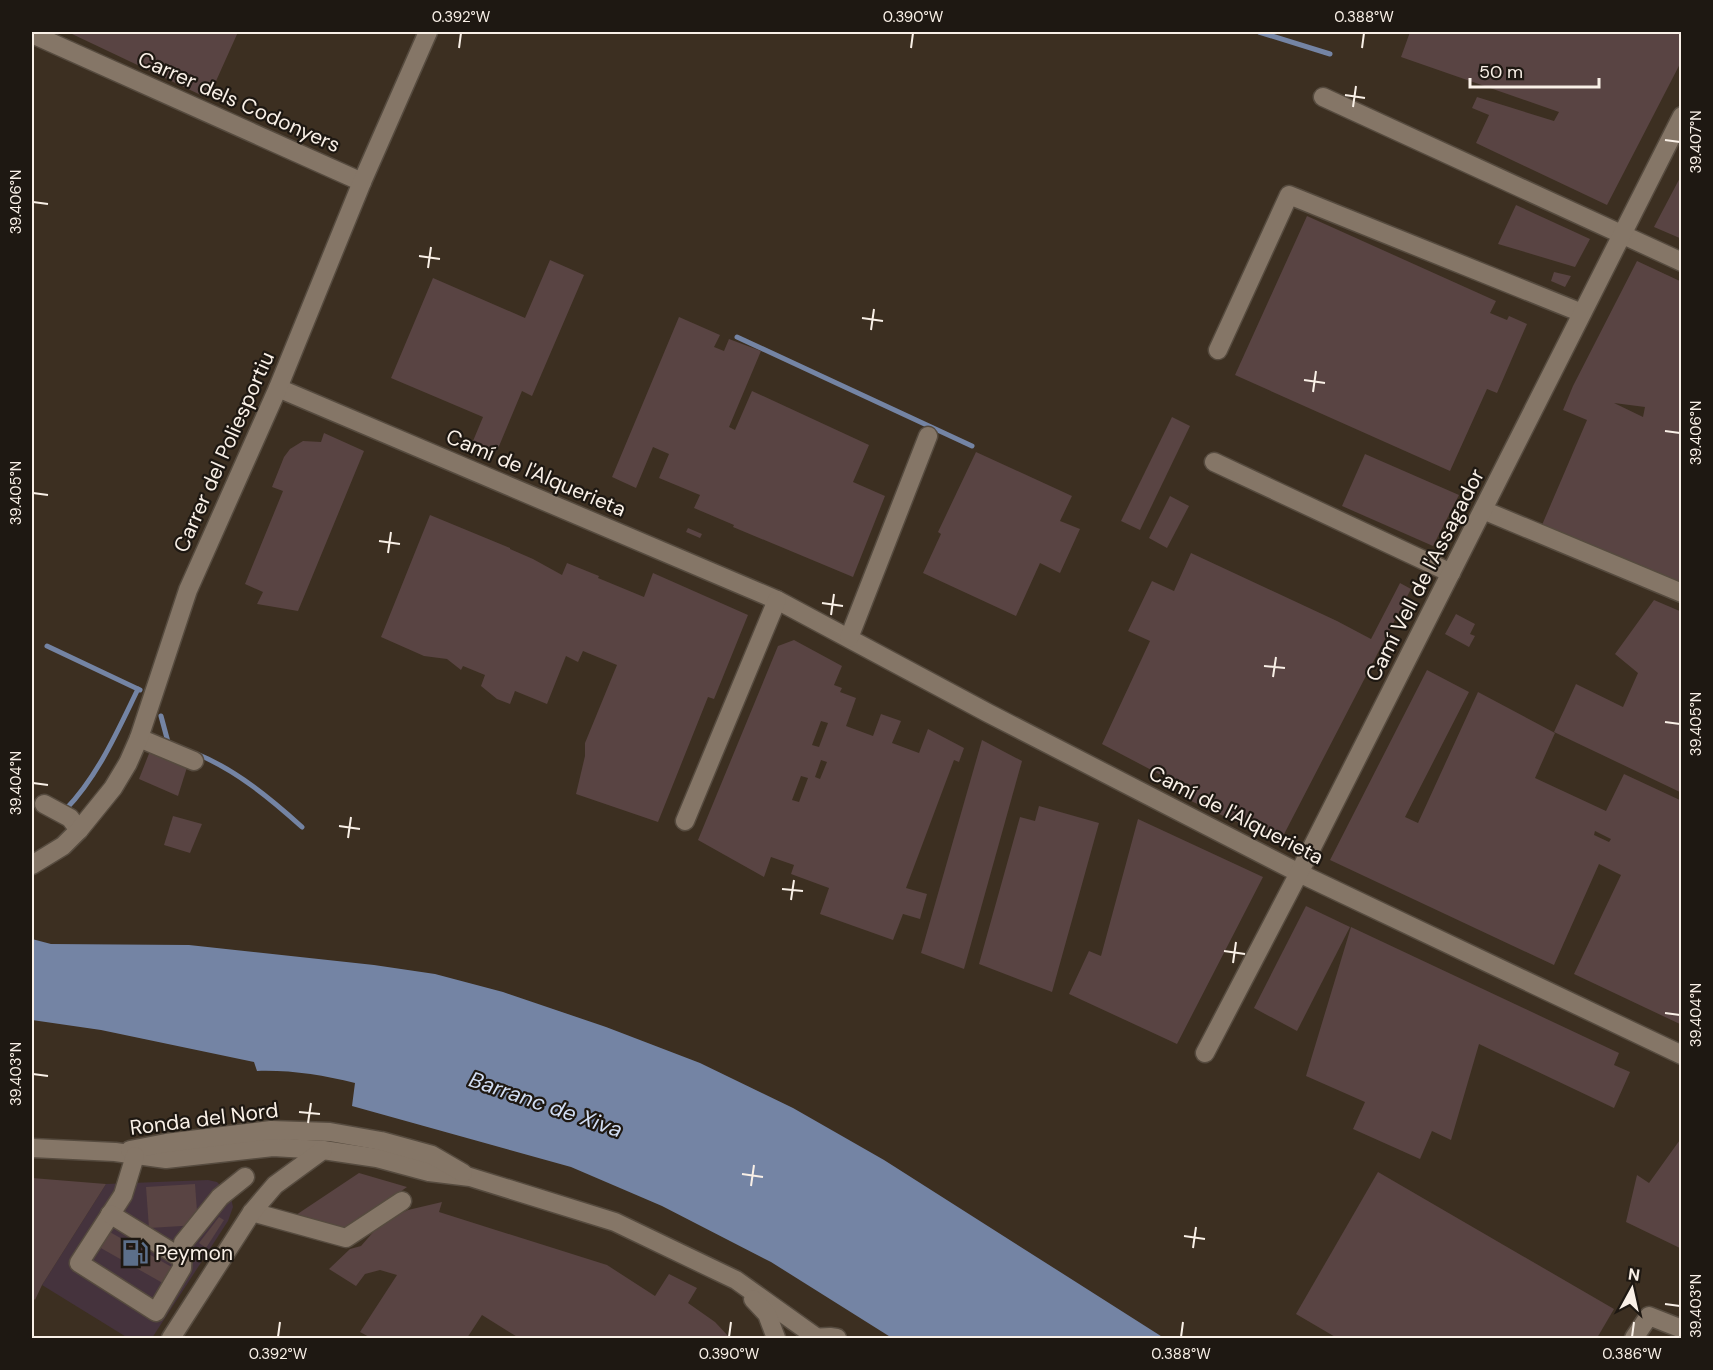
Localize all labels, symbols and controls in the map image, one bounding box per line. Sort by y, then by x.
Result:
text: 0.392°W [432,7,491,27]
text: 0.390°W [883,7,944,27]
text: 0.388°W [1334,7,1394,27]
street label: Carrer dels Codonyers [133,45,345,159]
scale bar [1470,51,1599,89]
text: 50 m [1479,60,1523,84]
text: 39.407°N [1686,110,1706,174]
text: 39.406°N [6,170,26,234]
street label: Carrer del Poliesportiu [167,347,281,557]
text: 39.406°N [1686,401,1706,465]
street label: Camí de l'Alquerieta [442,422,630,524]
text: 39.405°N [6,461,26,525]
street label: Camí Vell de l'Assagador [1359,464,1491,686]
text: 39.405°N [1686,692,1706,756]
text: 39.404°N [6,751,26,815]
street label: Camí de l'Alquerieta [1144,759,1328,871]
text: 39.404°N [1686,983,1706,1047]
text: 39.403°N [6,1042,26,1106]
water label: Barranc de Xiva [465,1065,626,1144]
street label: Ronda del Nord [128,1096,280,1142]
fuel station icon: Peymon [120,1238,150,1268]
place label: Peymon [155,1239,233,1267]
north arrow [1602,1259,1662,1319]
text: N [1627,1263,1641,1286]
text: 39.403°N [1686,1274,1706,1338]
text: 0.392°W [249,1344,308,1364]
text: 0.390°W [699,1344,760,1364]
text: 0.388°W [1151,1344,1211,1364]
text: 0.386°W [1602,1344,1662,1364]

